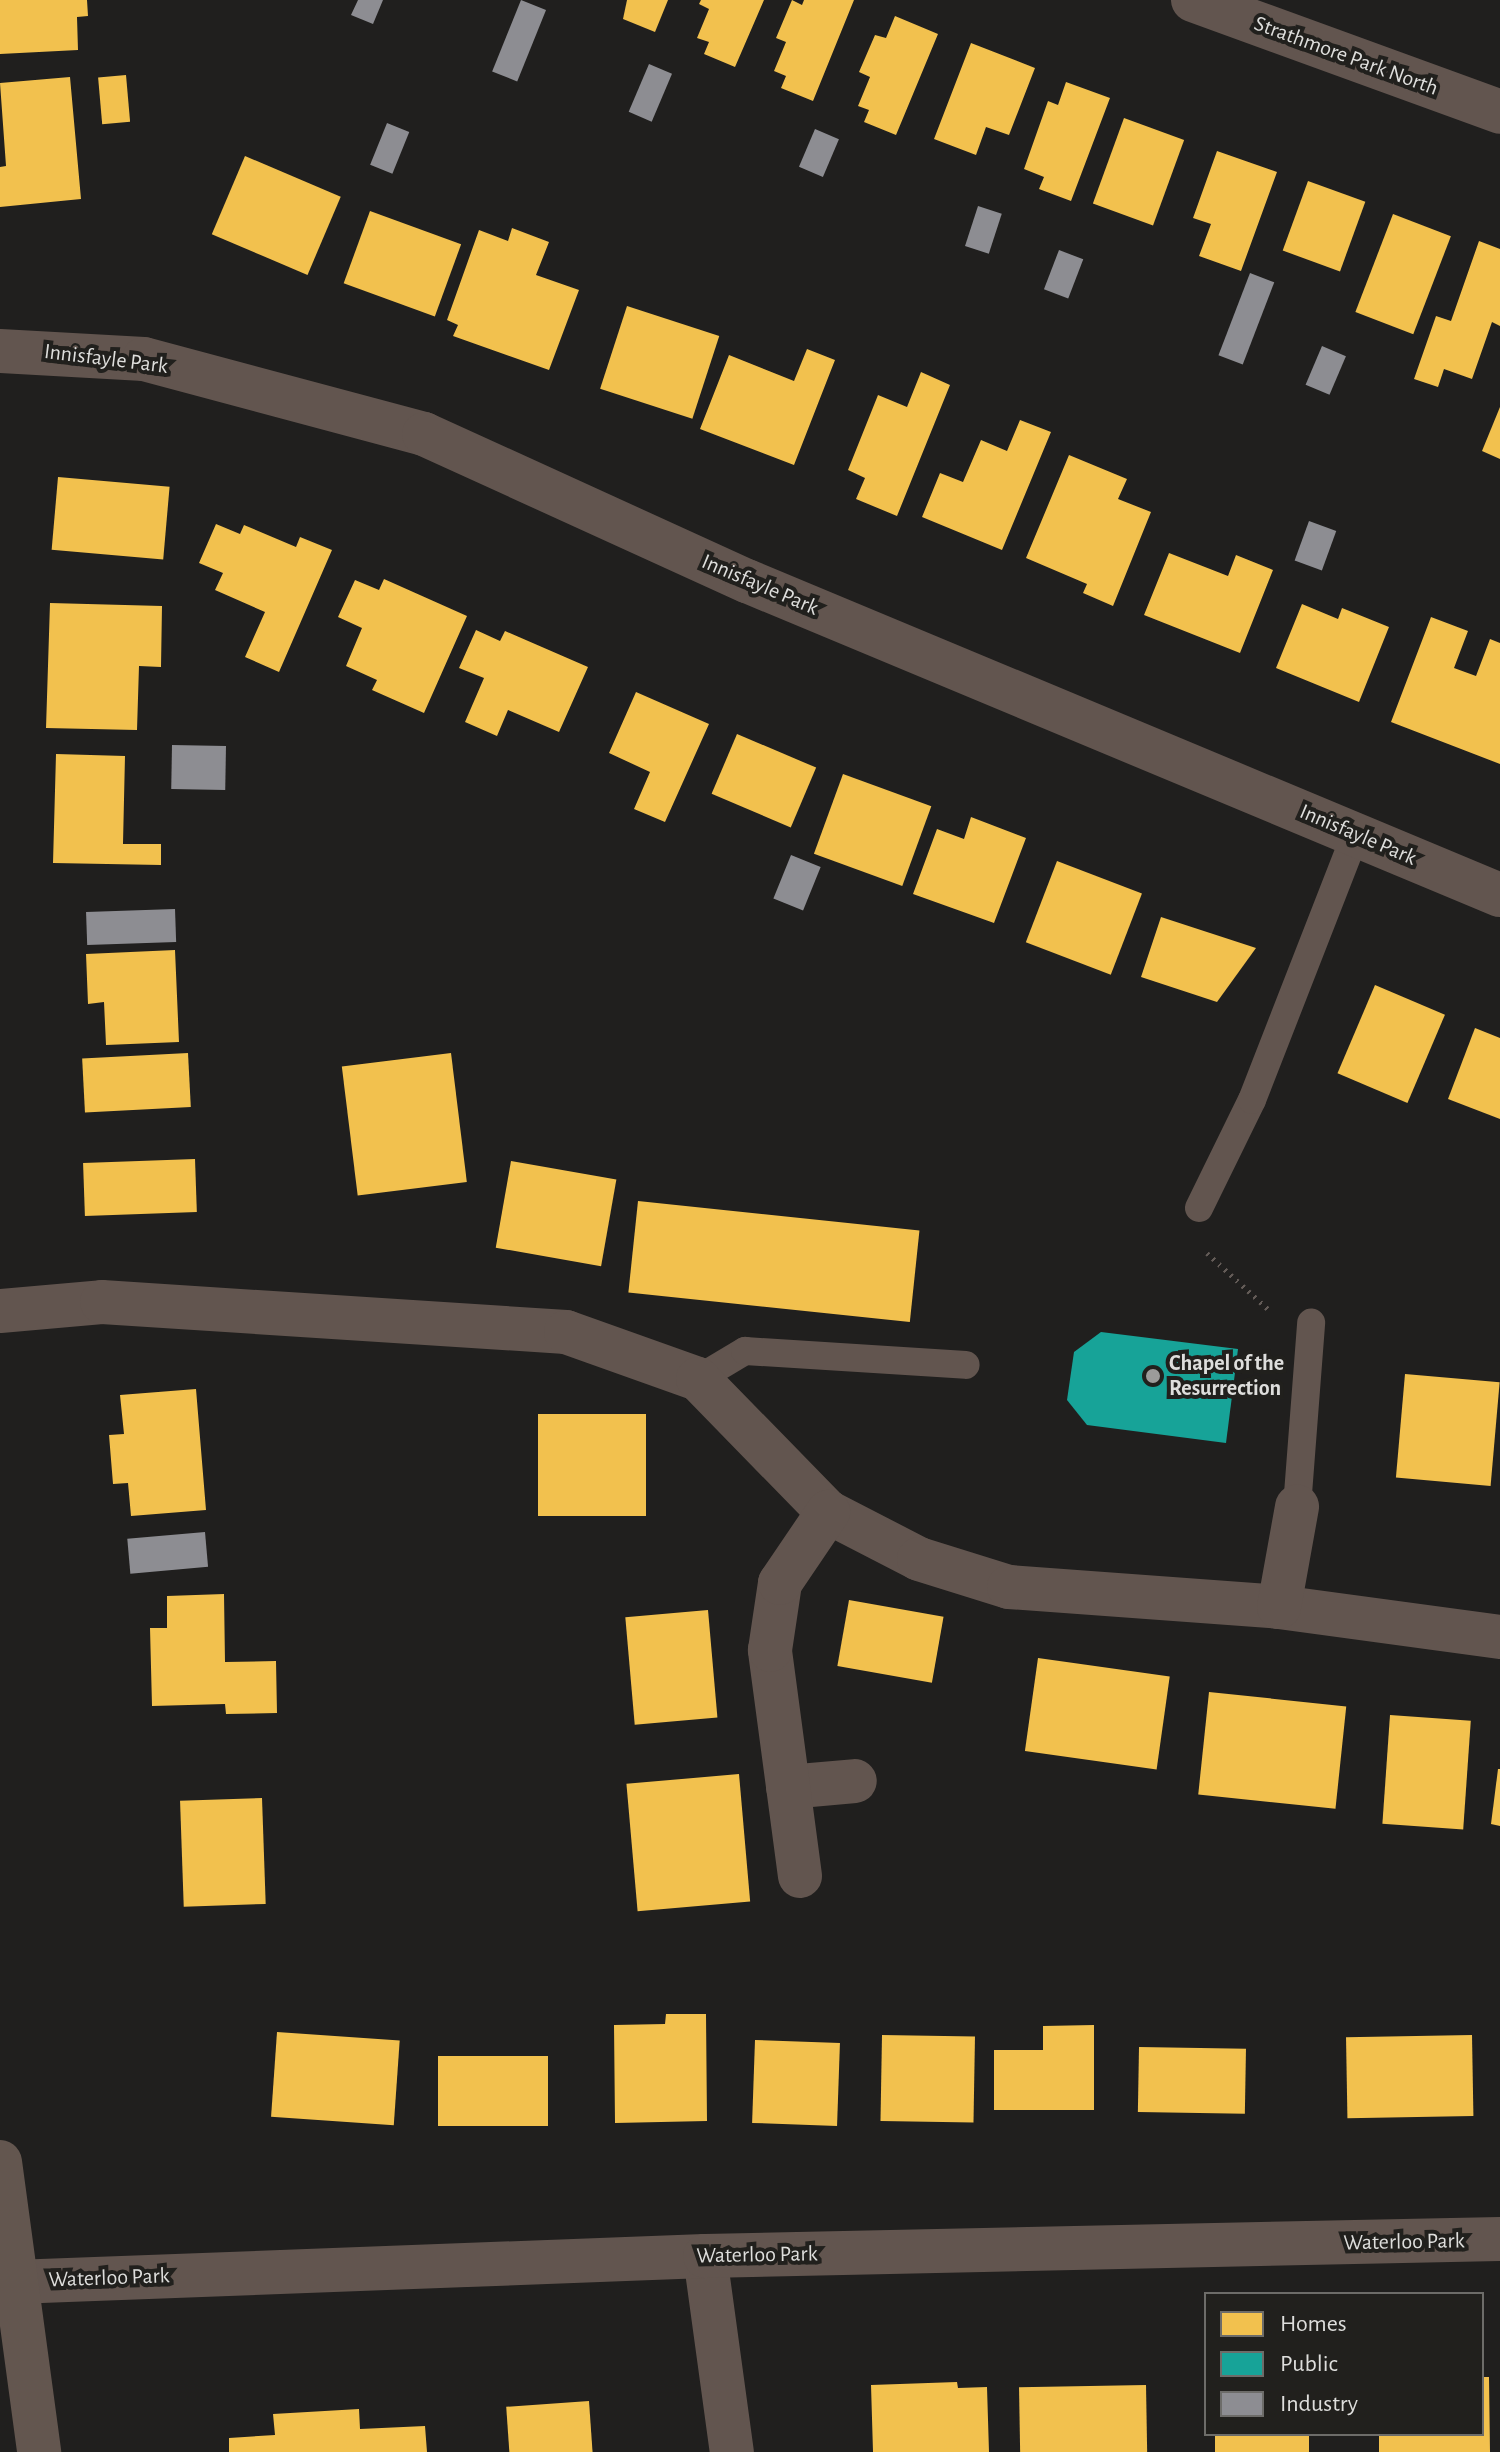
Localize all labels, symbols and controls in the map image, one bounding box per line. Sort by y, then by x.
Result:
street label: Strathmore Park North [1250,10,1442,102]
street label: Innisfayle Park [43,338,169,380]
street label: Innisfayle Park [698,549,822,621]
street label: Innisfayle Park [1296,799,1420,871]
place label: Chapel of the Resurrection [1169,1350,1284,1402]
marker: Chapel of the Resurrection [1144,1367,1162,1385]
street label: Waterloo Park [1343,2228,1465,2256]
street label: Waterloo Park [696,2241,818,2269]
street label: Waterloo Park [48,2263,170,2293]
legend [1204,2292,1484,2436]
text: Homes [1280,2312,1347,2336]
text: Public [1280,2352,1338,2376]
text: Industry [1280,2392,1358,2416]

